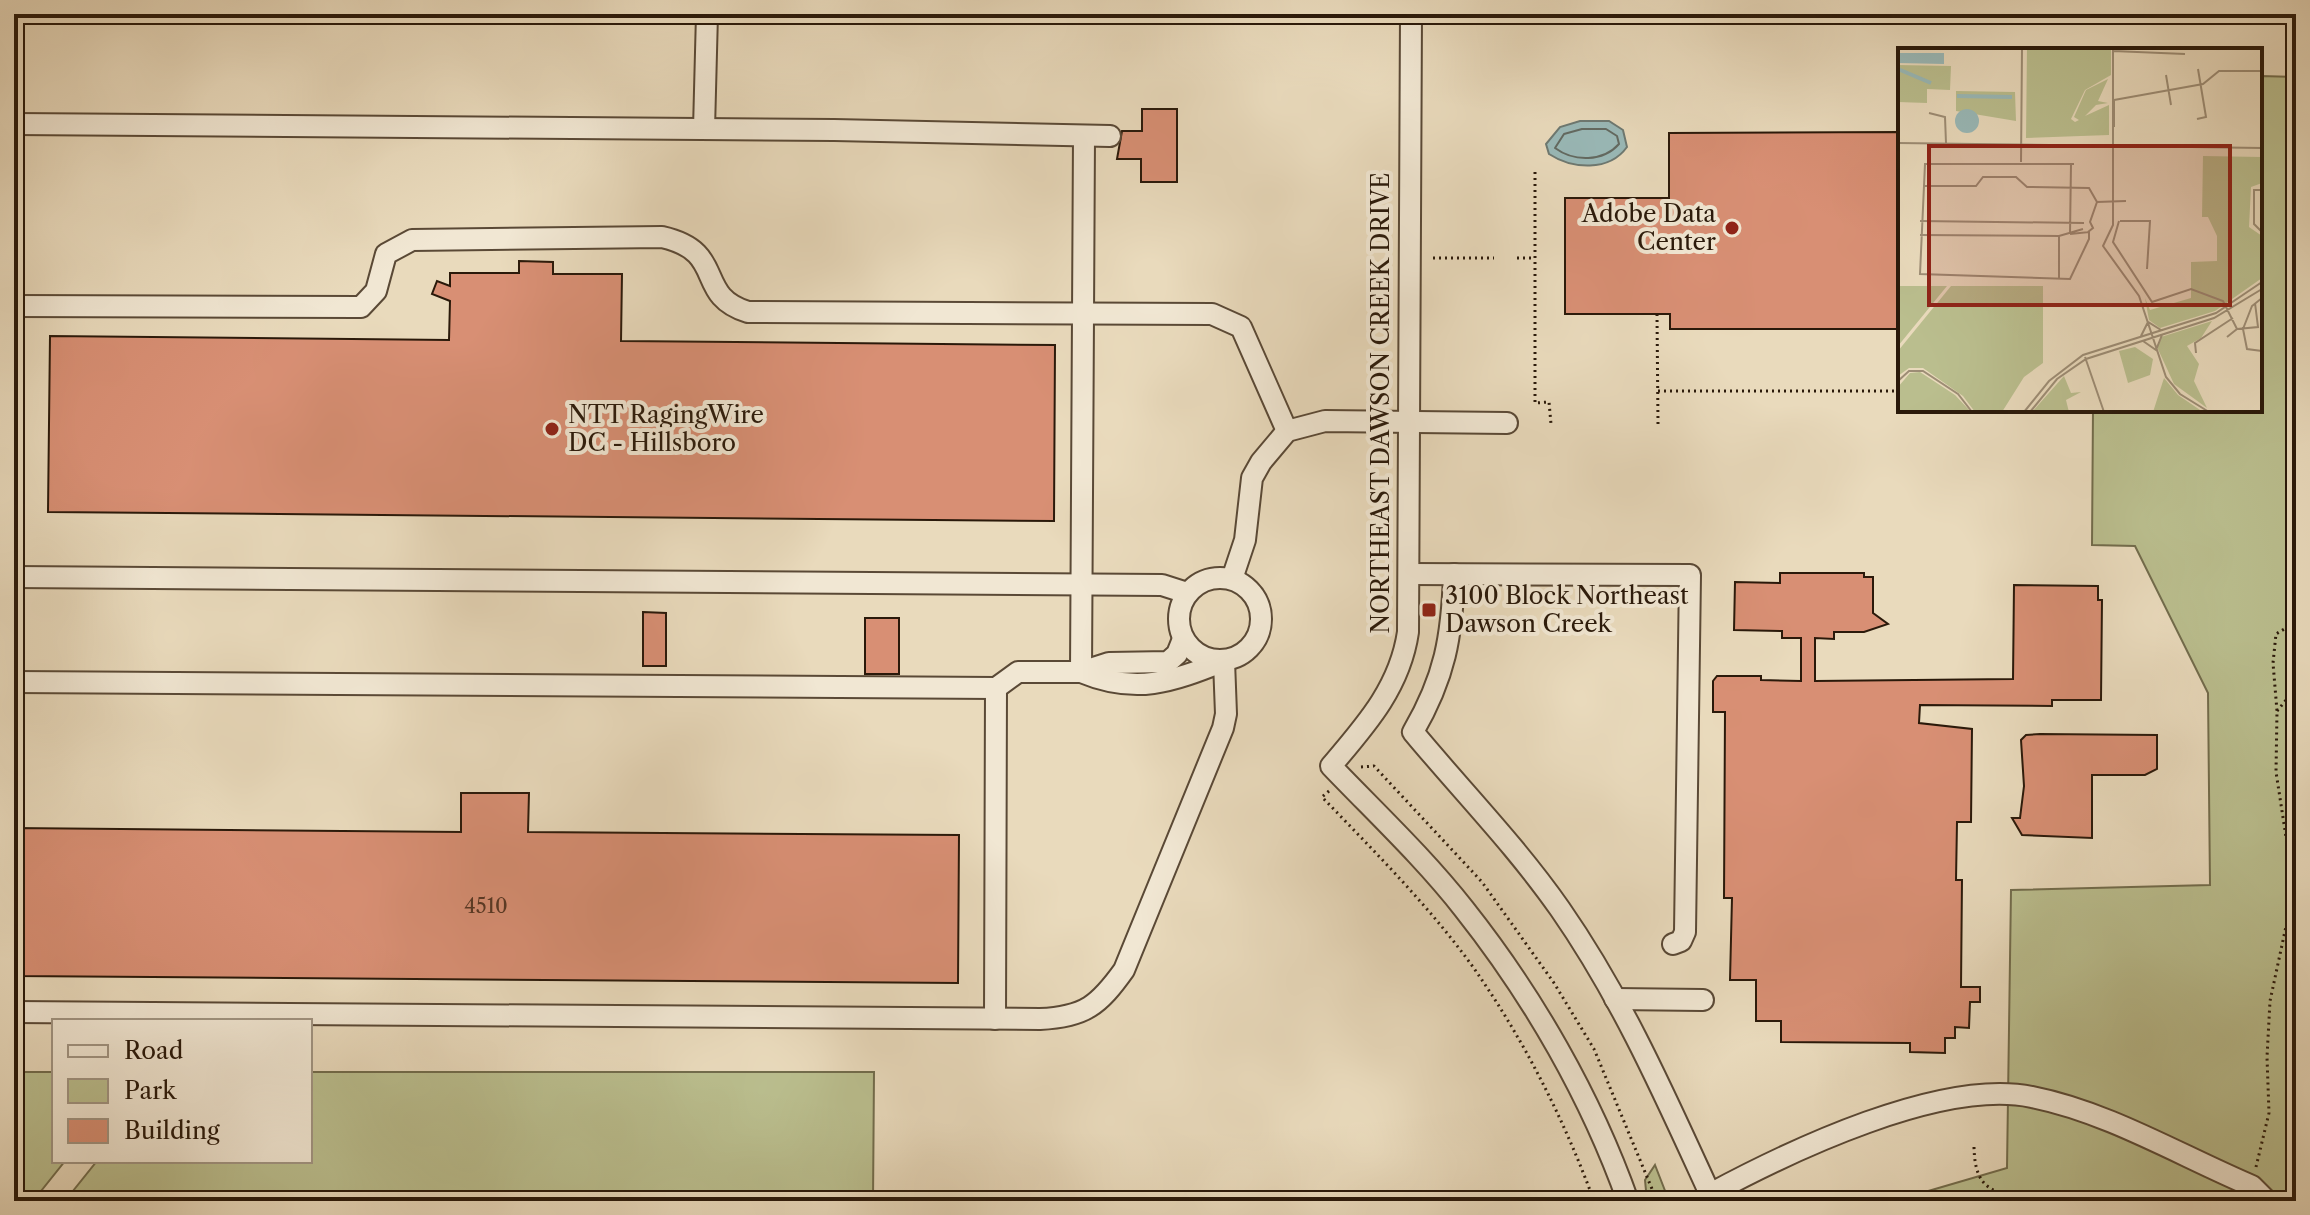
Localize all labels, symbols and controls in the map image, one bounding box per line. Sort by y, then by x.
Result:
inset map [1898,48,2262,412]
street label: NORTHEAST DAWSON CREEK DRIVE [1366,172,1395,634]
place label: Adobe Data Center [1581,199,1716,256]
marker: Adobe Data Center [1723,219,1741,237]
place label: NTT RagingWire DC - Hillsboro [568,400,764,457]
marker: NTT RagingWire DC - Hillsboro [543,420,561,438]
place label: 3100 Block Northeast Dawson Creek [1445,581,1689,638]
marker: 3100 Block Northeast Dawson Creek [1420,601,1438,619]
house number: 4510 [464,894,508,918]
legend [52,1019,312,1163]
text: Road [124,1036,184,1065]
text: Park [124,1076,177,1105]
text: Building [124,1116,220,1145]

